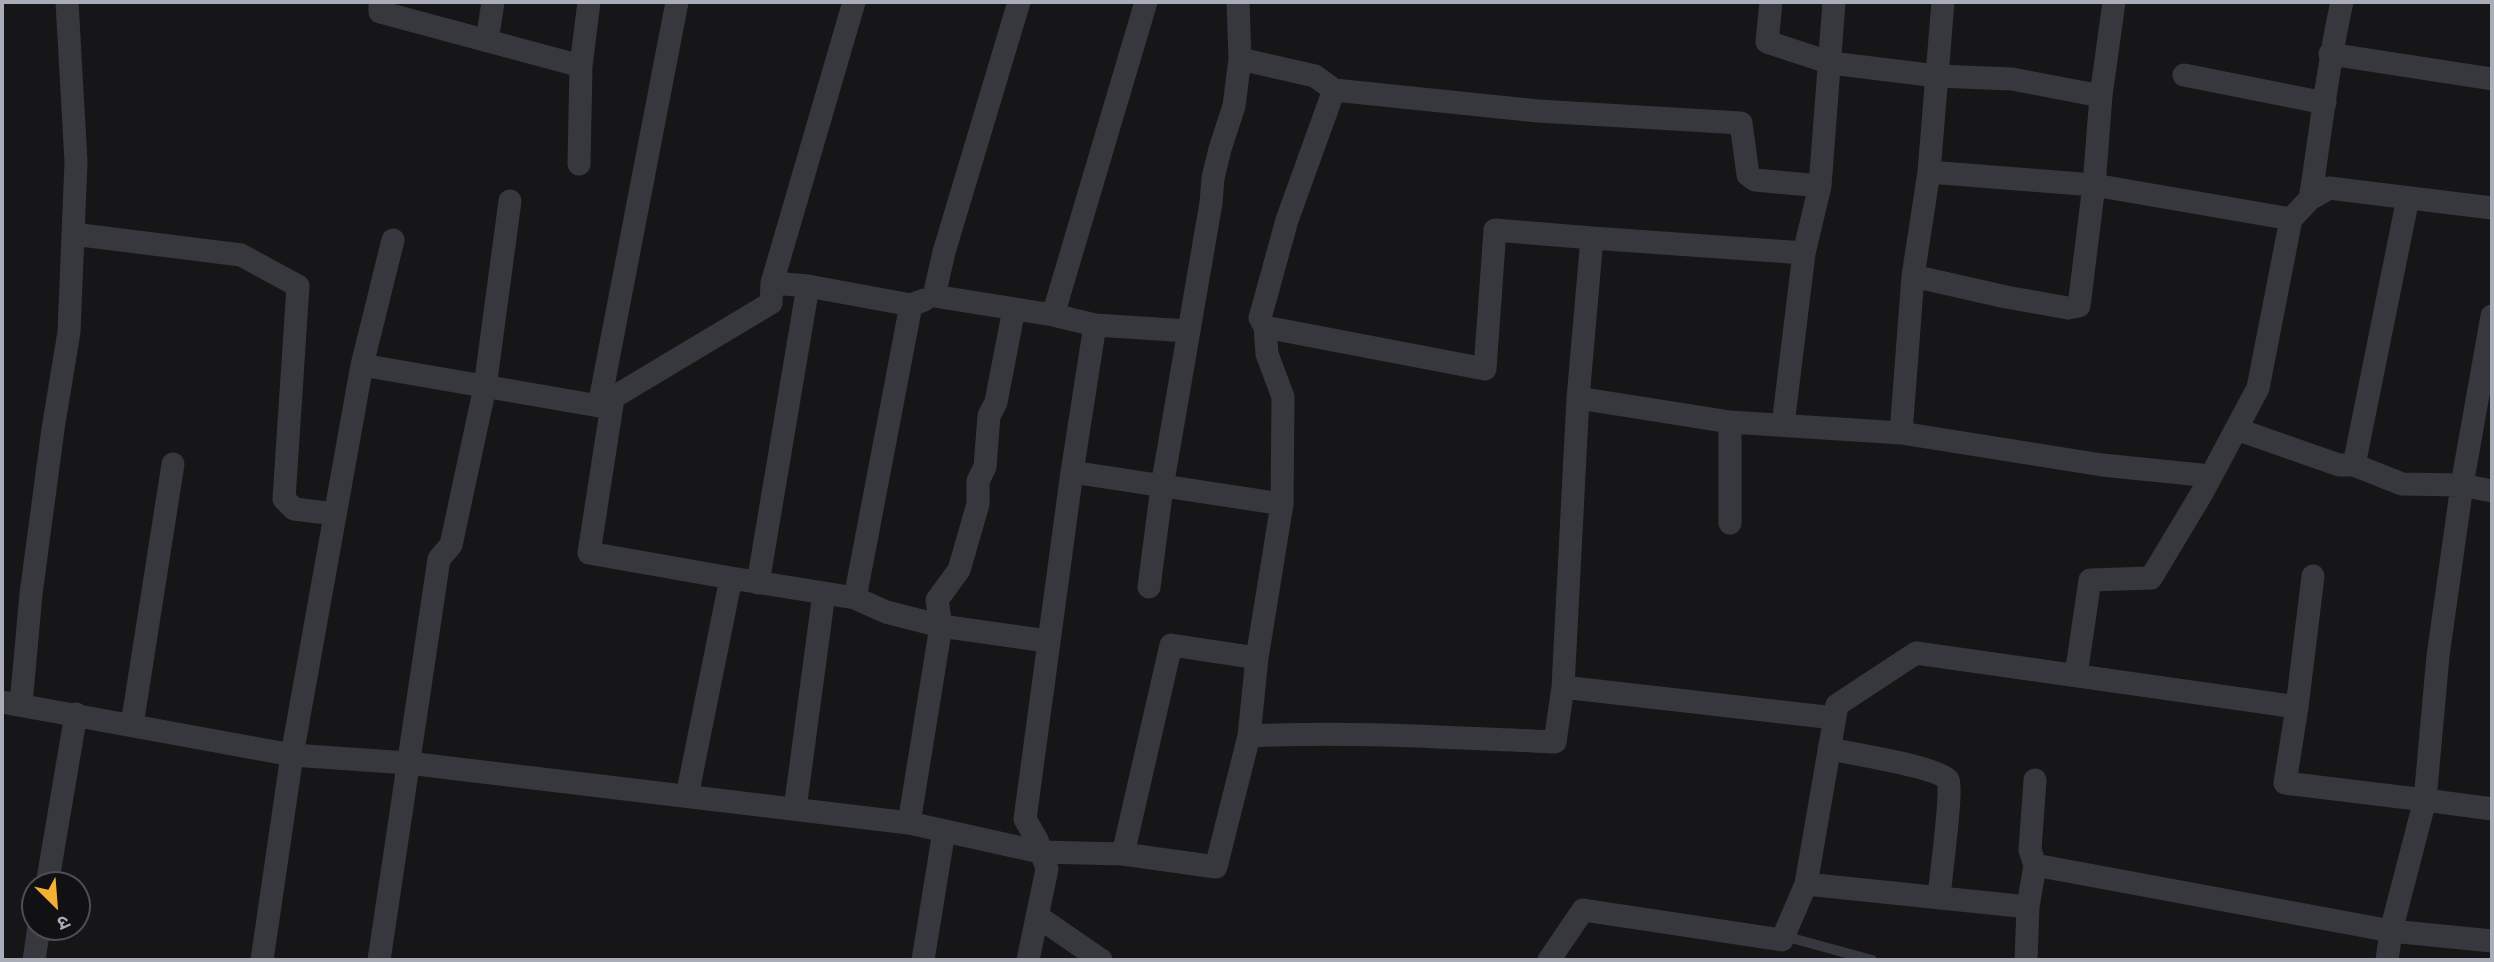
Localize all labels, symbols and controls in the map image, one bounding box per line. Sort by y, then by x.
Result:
north arrow [21,871,91,941]
text: उ [54,910,74,936]

